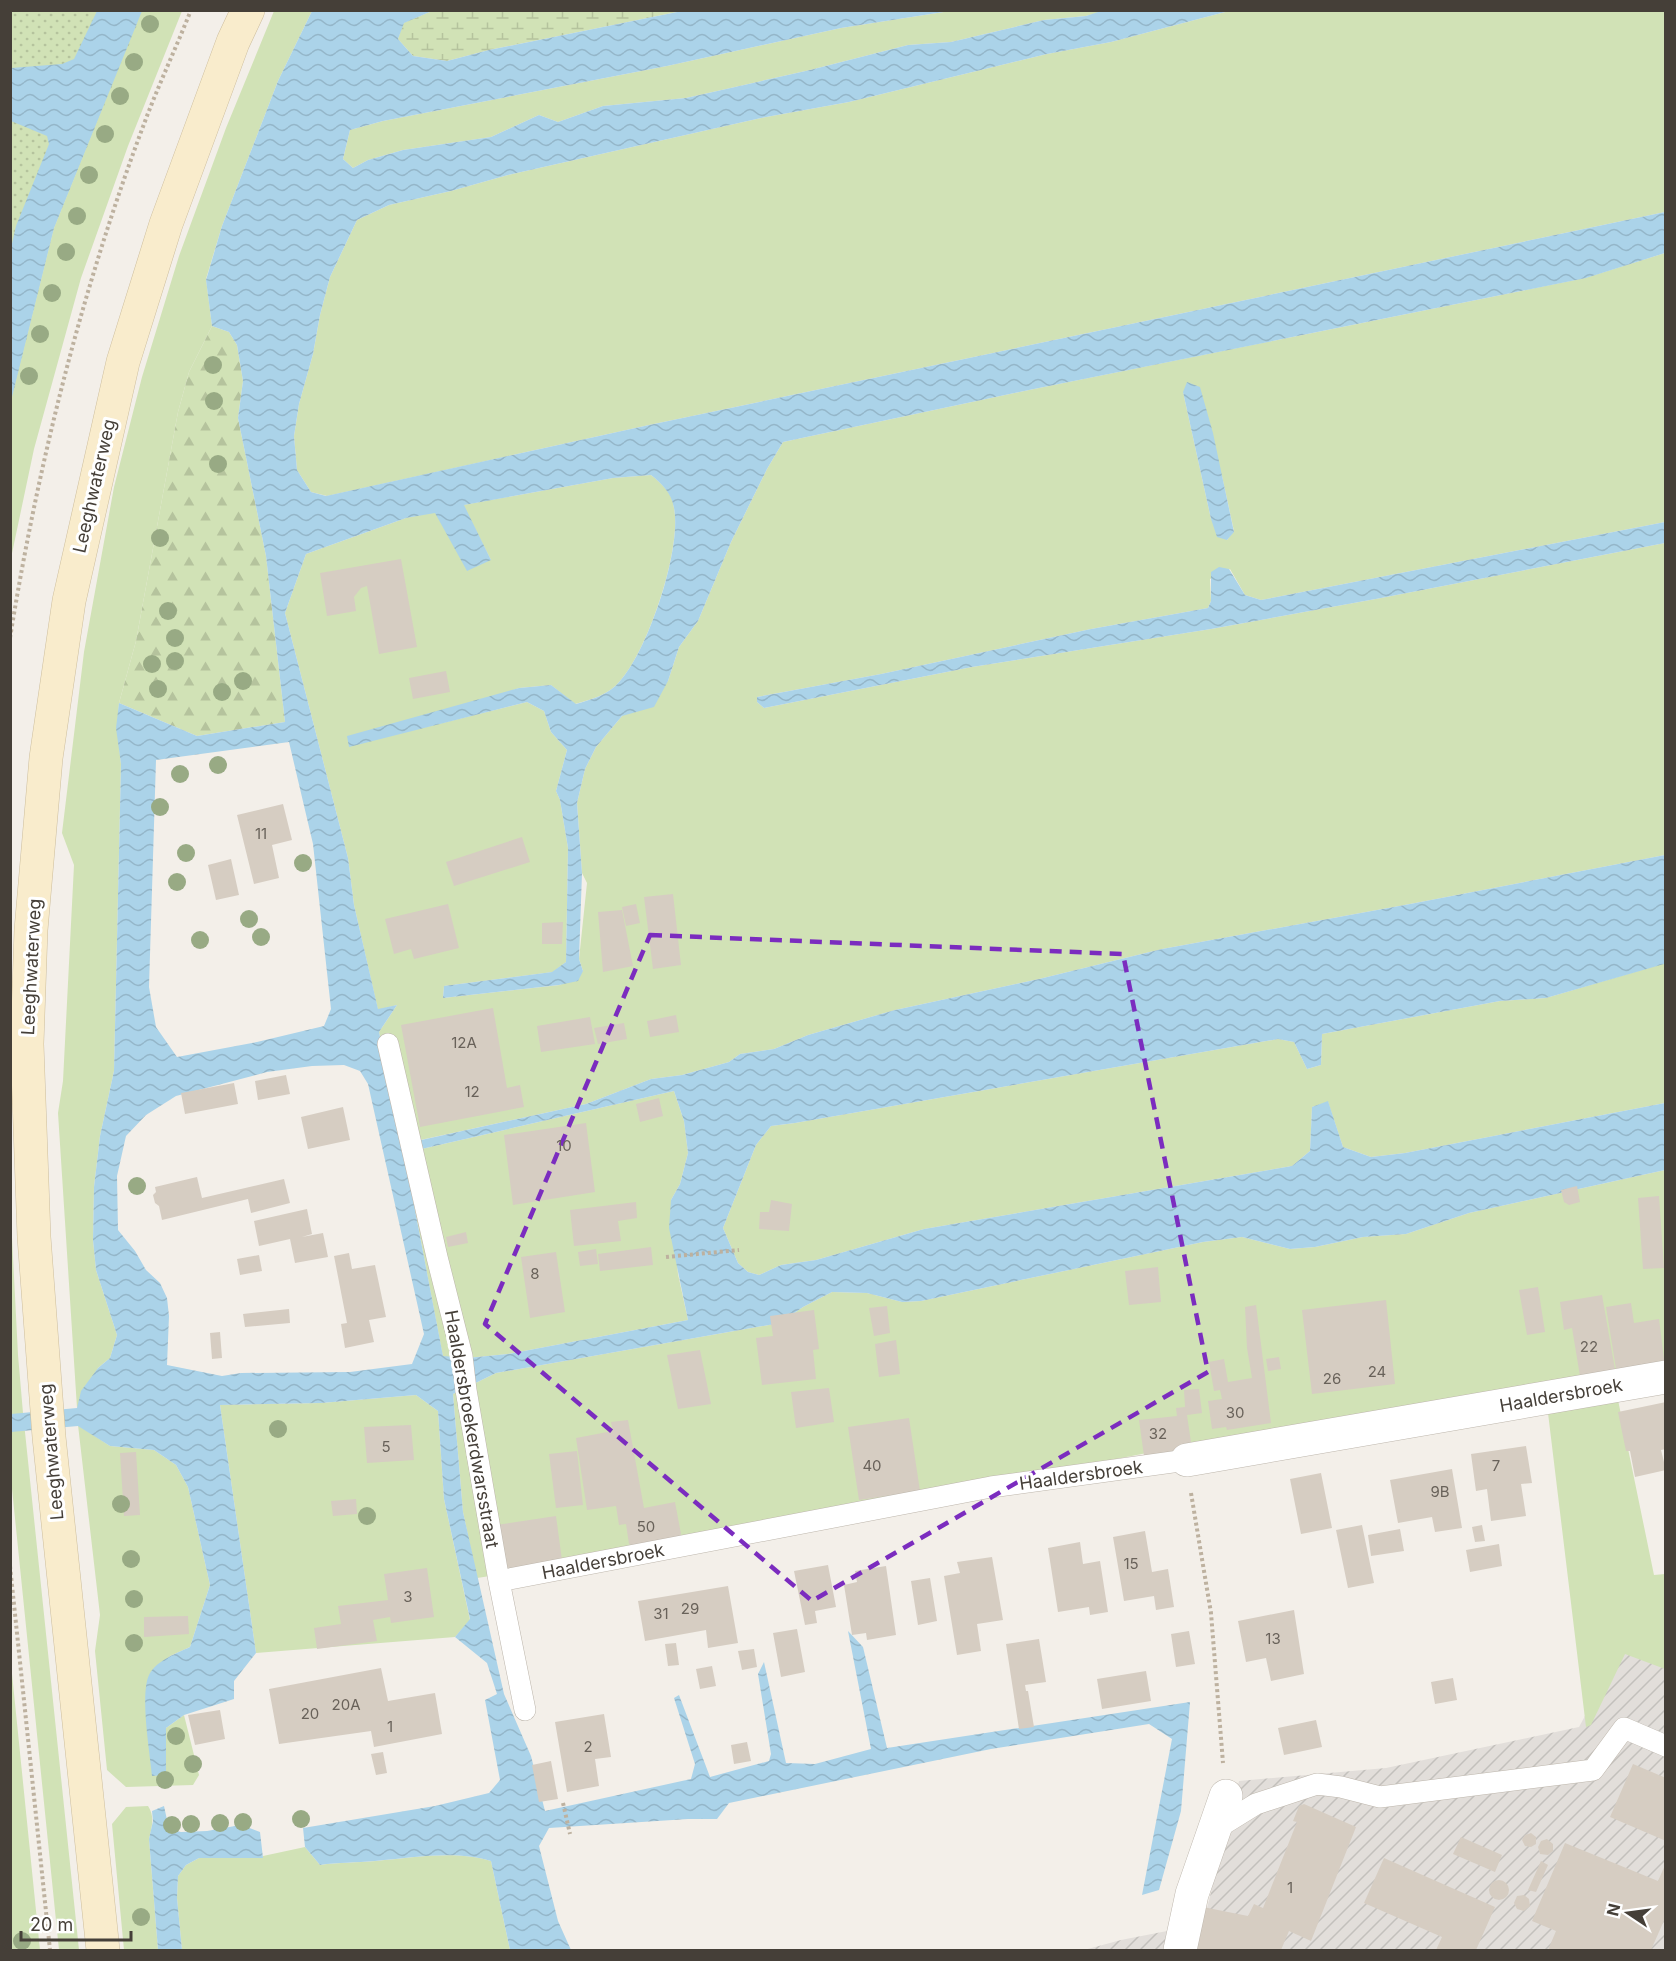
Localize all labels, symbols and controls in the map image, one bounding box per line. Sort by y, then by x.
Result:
street label: Leeghwaterweg [68,417,120,555]
house number: 11 [255,824,267,843]
street label: Leeghwaterweg [17,898,45,1036]
house number: 12A [451,1033,477,1052]
house number: 12 [464,1082,480,1101]
house number: 10 [556,1136,572,1155]
house number: 8 [530,1264,540,1283]
street label: Haaldersbroekerdwarsstraat [441,1308,503,1550]
house number: 22 [1580,1337,1598,1356]
house number: 24 [1368,1362,1386,1381]
house number: 26 [1323,1369,1341,1388]
street label: Haaldersbroek [1498,1374,1624,1416]
street label: Leeghwaterweg [35,1383,67,1521]
house number: 30 [1226,1403,1244,1422]
house number: 32 [1149,1424,1167,1443]
house number: 5 [381,1437,391,1456]
house number: 40 [862,1456,882,1475]
street label: Haaldersbroek [1018,1456,1144,1494]
house number: 7 [1492,1456,1500,1475]
house number: 9B [1430,1482,1450,1501]
house number: 50 [637,1517,655,1536]
street label: Haaldersbroek [540,1539,666,1583]
house number: 15 [1123,1554,1139,1573]
house number: 3 [403,1587,413,1606]
house number: 29 [681,1599,699,1618]
house number: 31 [653,1604,669,1623]
house number: 13 [1265,1629,1281,1648]
house number: 20A [332,1695,360,1714]
house number: 20 [301,1704,319,1723]
house number: 1 [387,1717,393,1736]
house number: 2 [583,1737,593,1756]
house number: 1 [1287,1878,1293,1897]
north arrow [1598,1883,1658,1943]
text: N [1602,1901,1625,1918]
scale bar [21,1904,130,1942]
text: 20 m [30,1914,73,1935]

